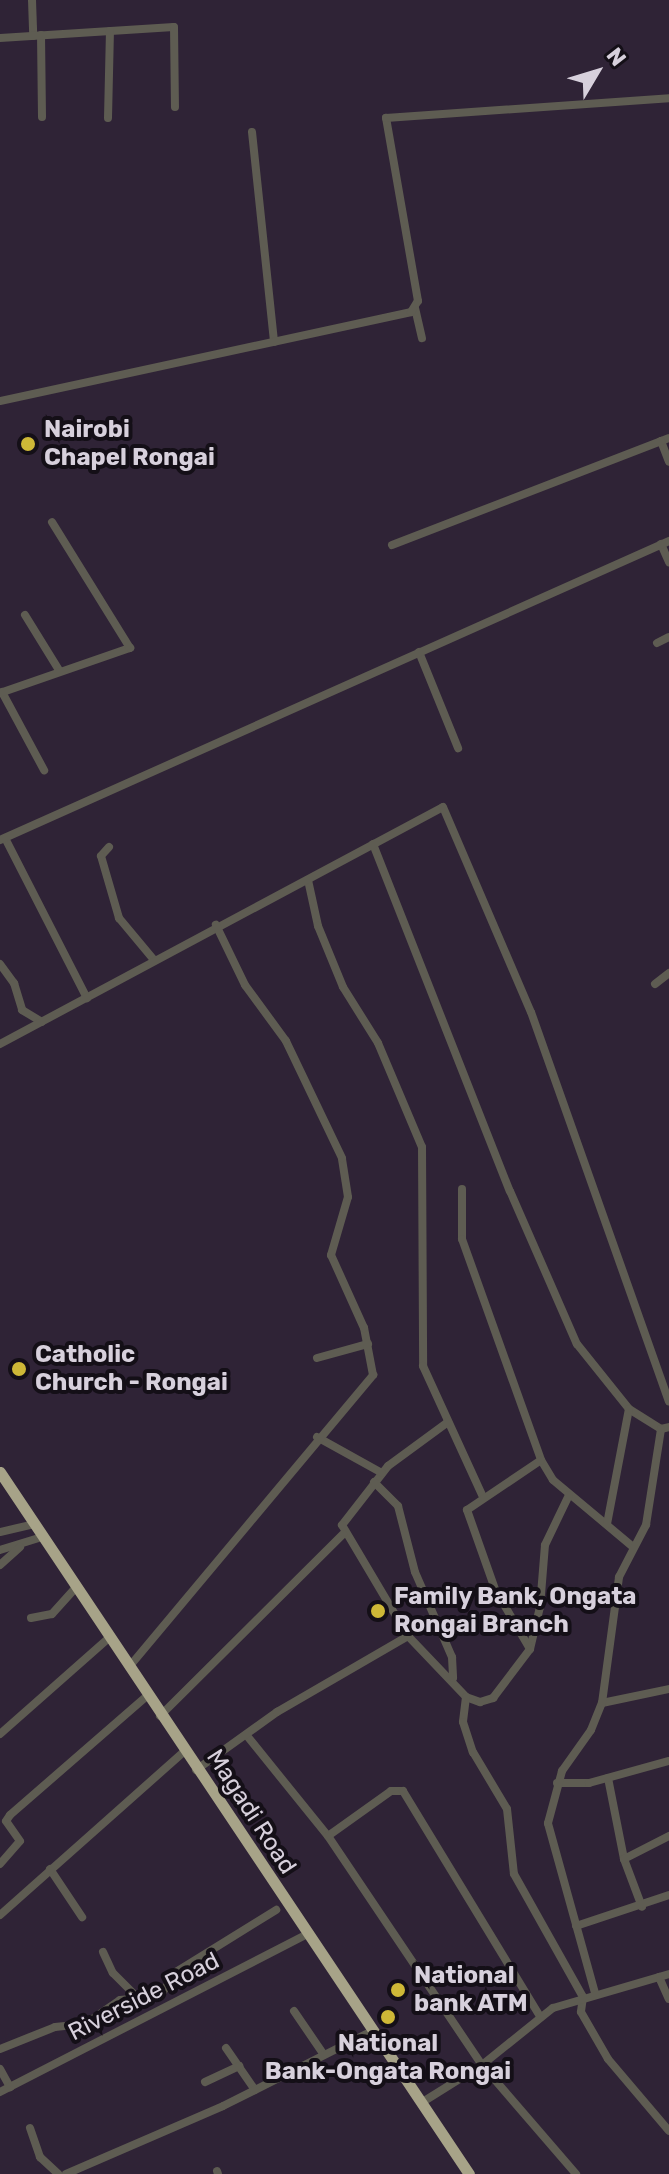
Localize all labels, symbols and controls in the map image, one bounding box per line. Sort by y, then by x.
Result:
north arrow [557,32,637,112]
text: N [601,42,632,71]
place label: Nairobi Chapel Rongai [44,416,215,472]
marker: Nairobi Chapel Rongai [19,435,37,453]
place label: Catholic Church - Rongai [35,1341,228,1397]
marker: Catholic Church - Rongai [10,1360,28,1378]
place label: Family Bank, Ongata Rongai Branch [394,1583,637,1639]
marker: Family Bank, Ongata Rongai Branch [369,1602,387,1620]
street label: Magadi Road [200,1744,302,1880]
street label: Riverside Road [64,1947,224,2047]
place label: National bank ATM [414,1962,528,2018]
marker: National bank ATM [389,1981,407,1999]
marker: National Bank-Ongata Rongai [379,2008,397,2026]
place label: National Bank-Ongata Rongai [265,2030,511,2086]

